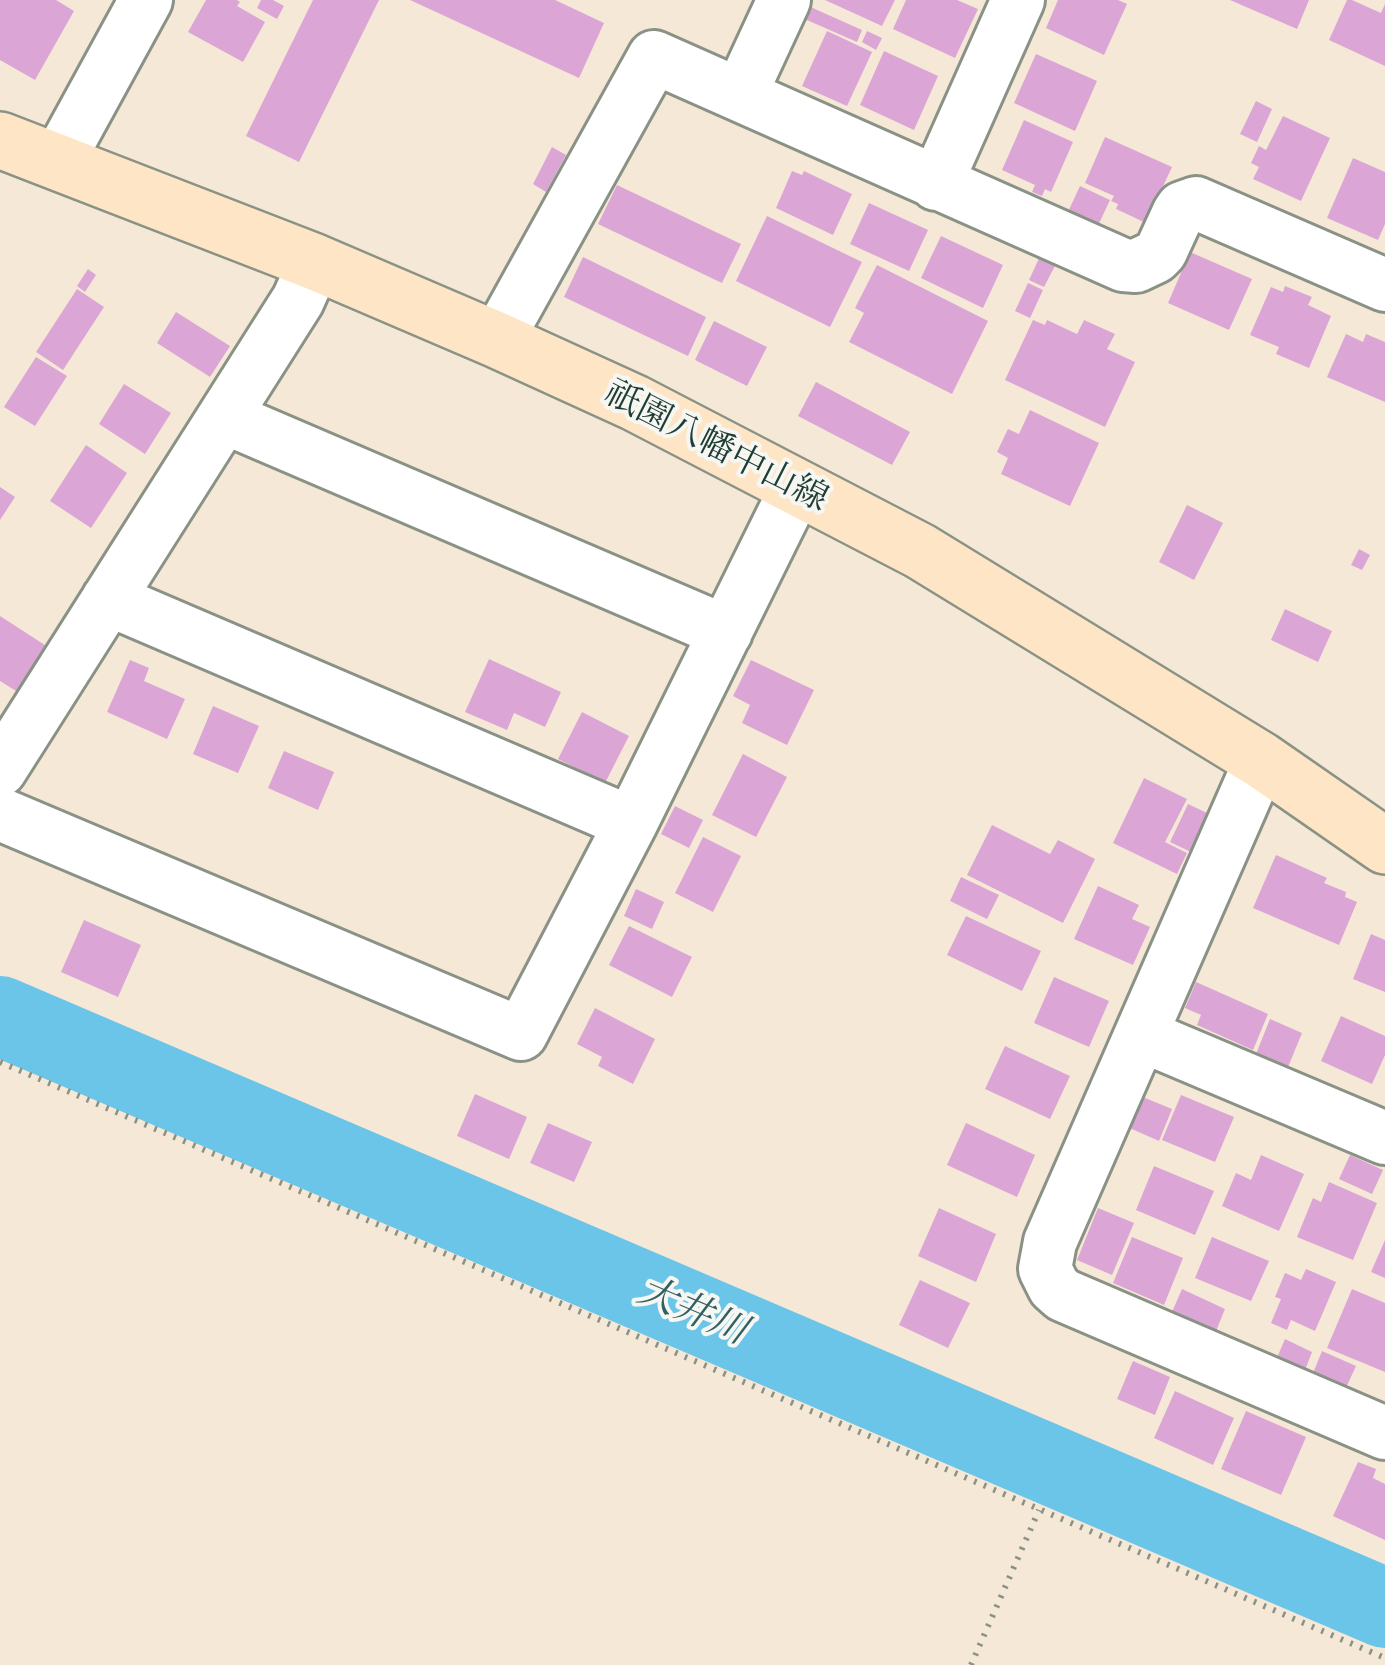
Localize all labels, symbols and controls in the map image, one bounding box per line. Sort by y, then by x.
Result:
street label: 祇園八幡中山線 [597,373,835,521]
water label: 大井川 [631,1269,753,1355]

